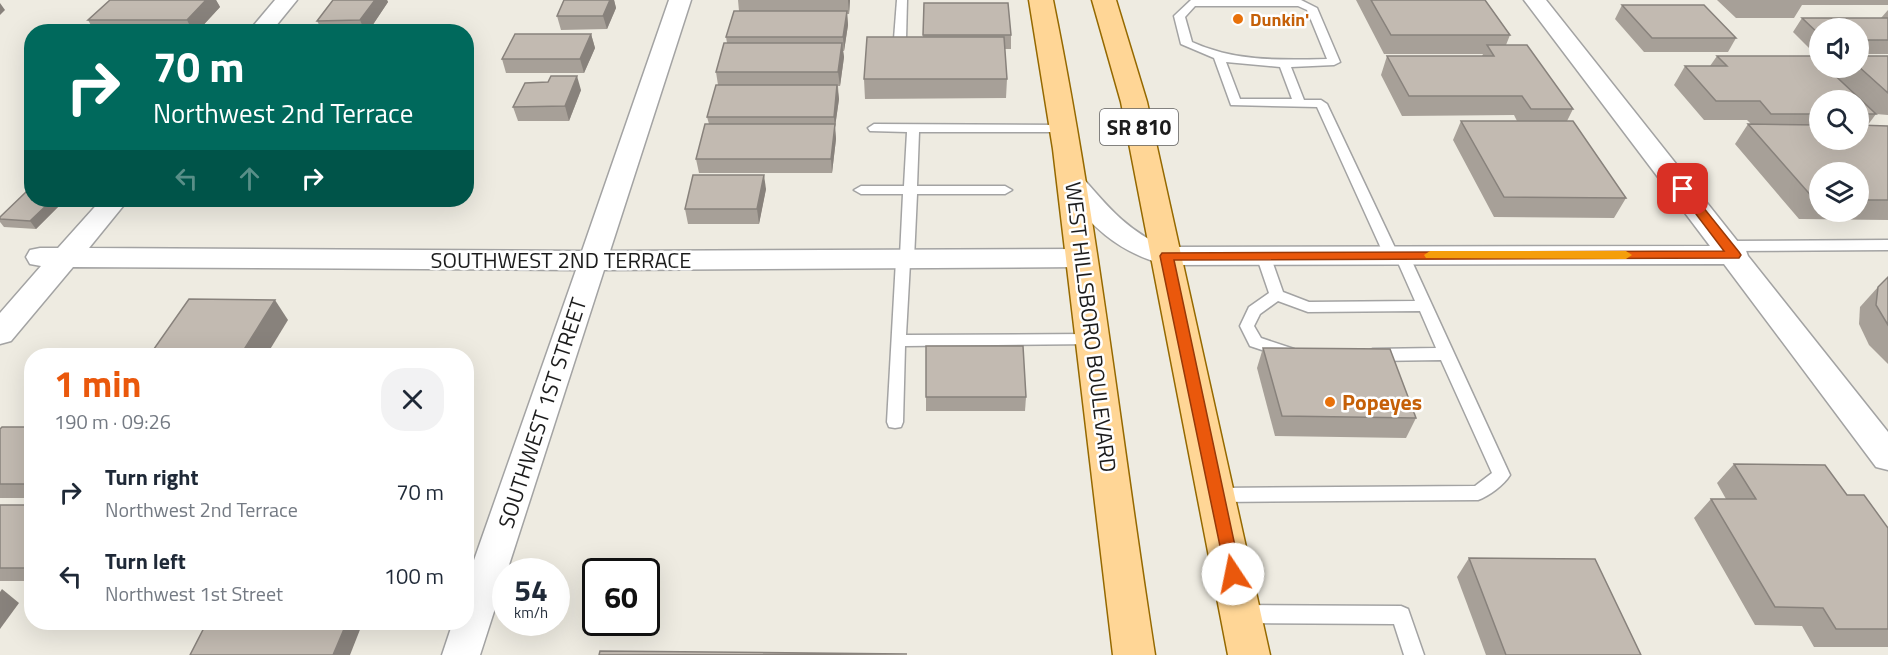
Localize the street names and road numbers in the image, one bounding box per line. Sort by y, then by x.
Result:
road number: SR 810 [1100,109,1178,145]
street label: WEST HILLSBORO BOULEVARD [1056,180,1126,474]
street label: SOUTHWEST 2ND TERRACE [431,243,691,277]
street label: SOUTHWEST 1ST STREET [489,293,595,533]

